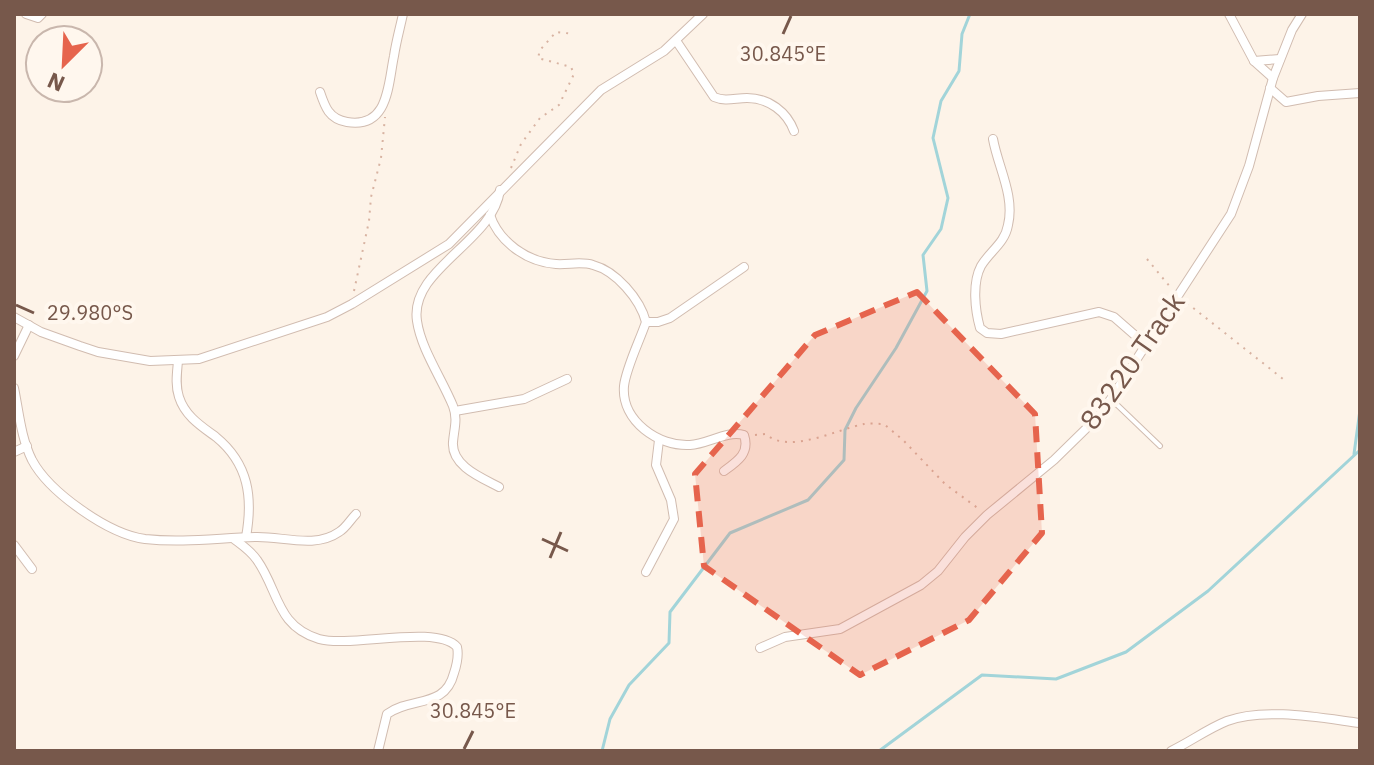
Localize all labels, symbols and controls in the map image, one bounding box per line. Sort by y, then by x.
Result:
north arrow [24,24,104,104]
text: 30.845°E [740,40,826,67]
text: N [42,66,69,99]
street label: 83220 Track [1071,285,1193,437]
text: 29.980°S [47,299,133,326]
text: 30.845°E [430,697,516,724]

